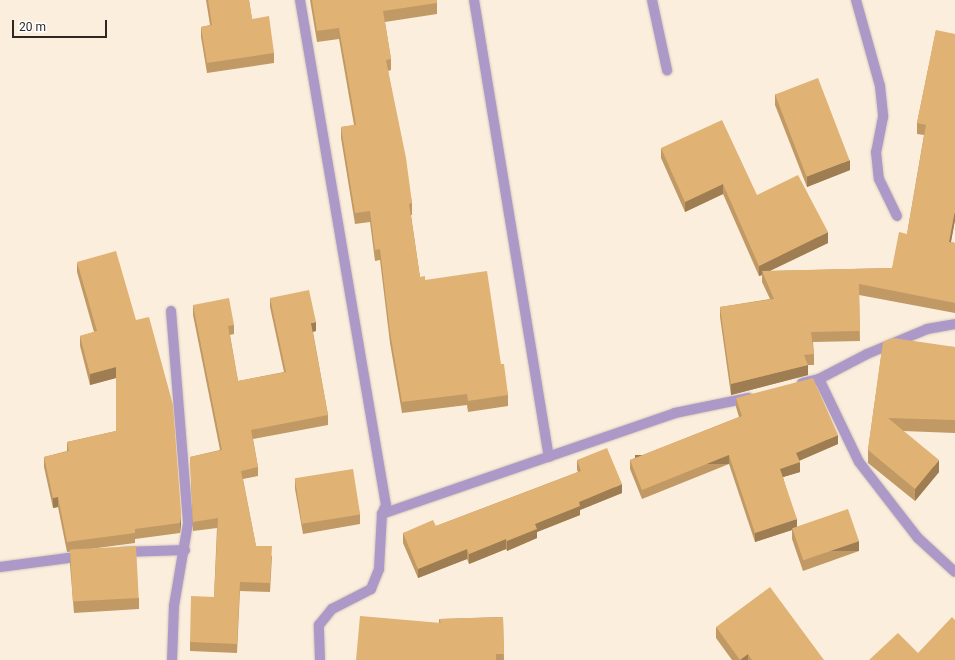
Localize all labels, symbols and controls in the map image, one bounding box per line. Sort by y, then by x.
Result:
scale bar [14,12,109,38]
text: 20 m [19,20,46,34]

